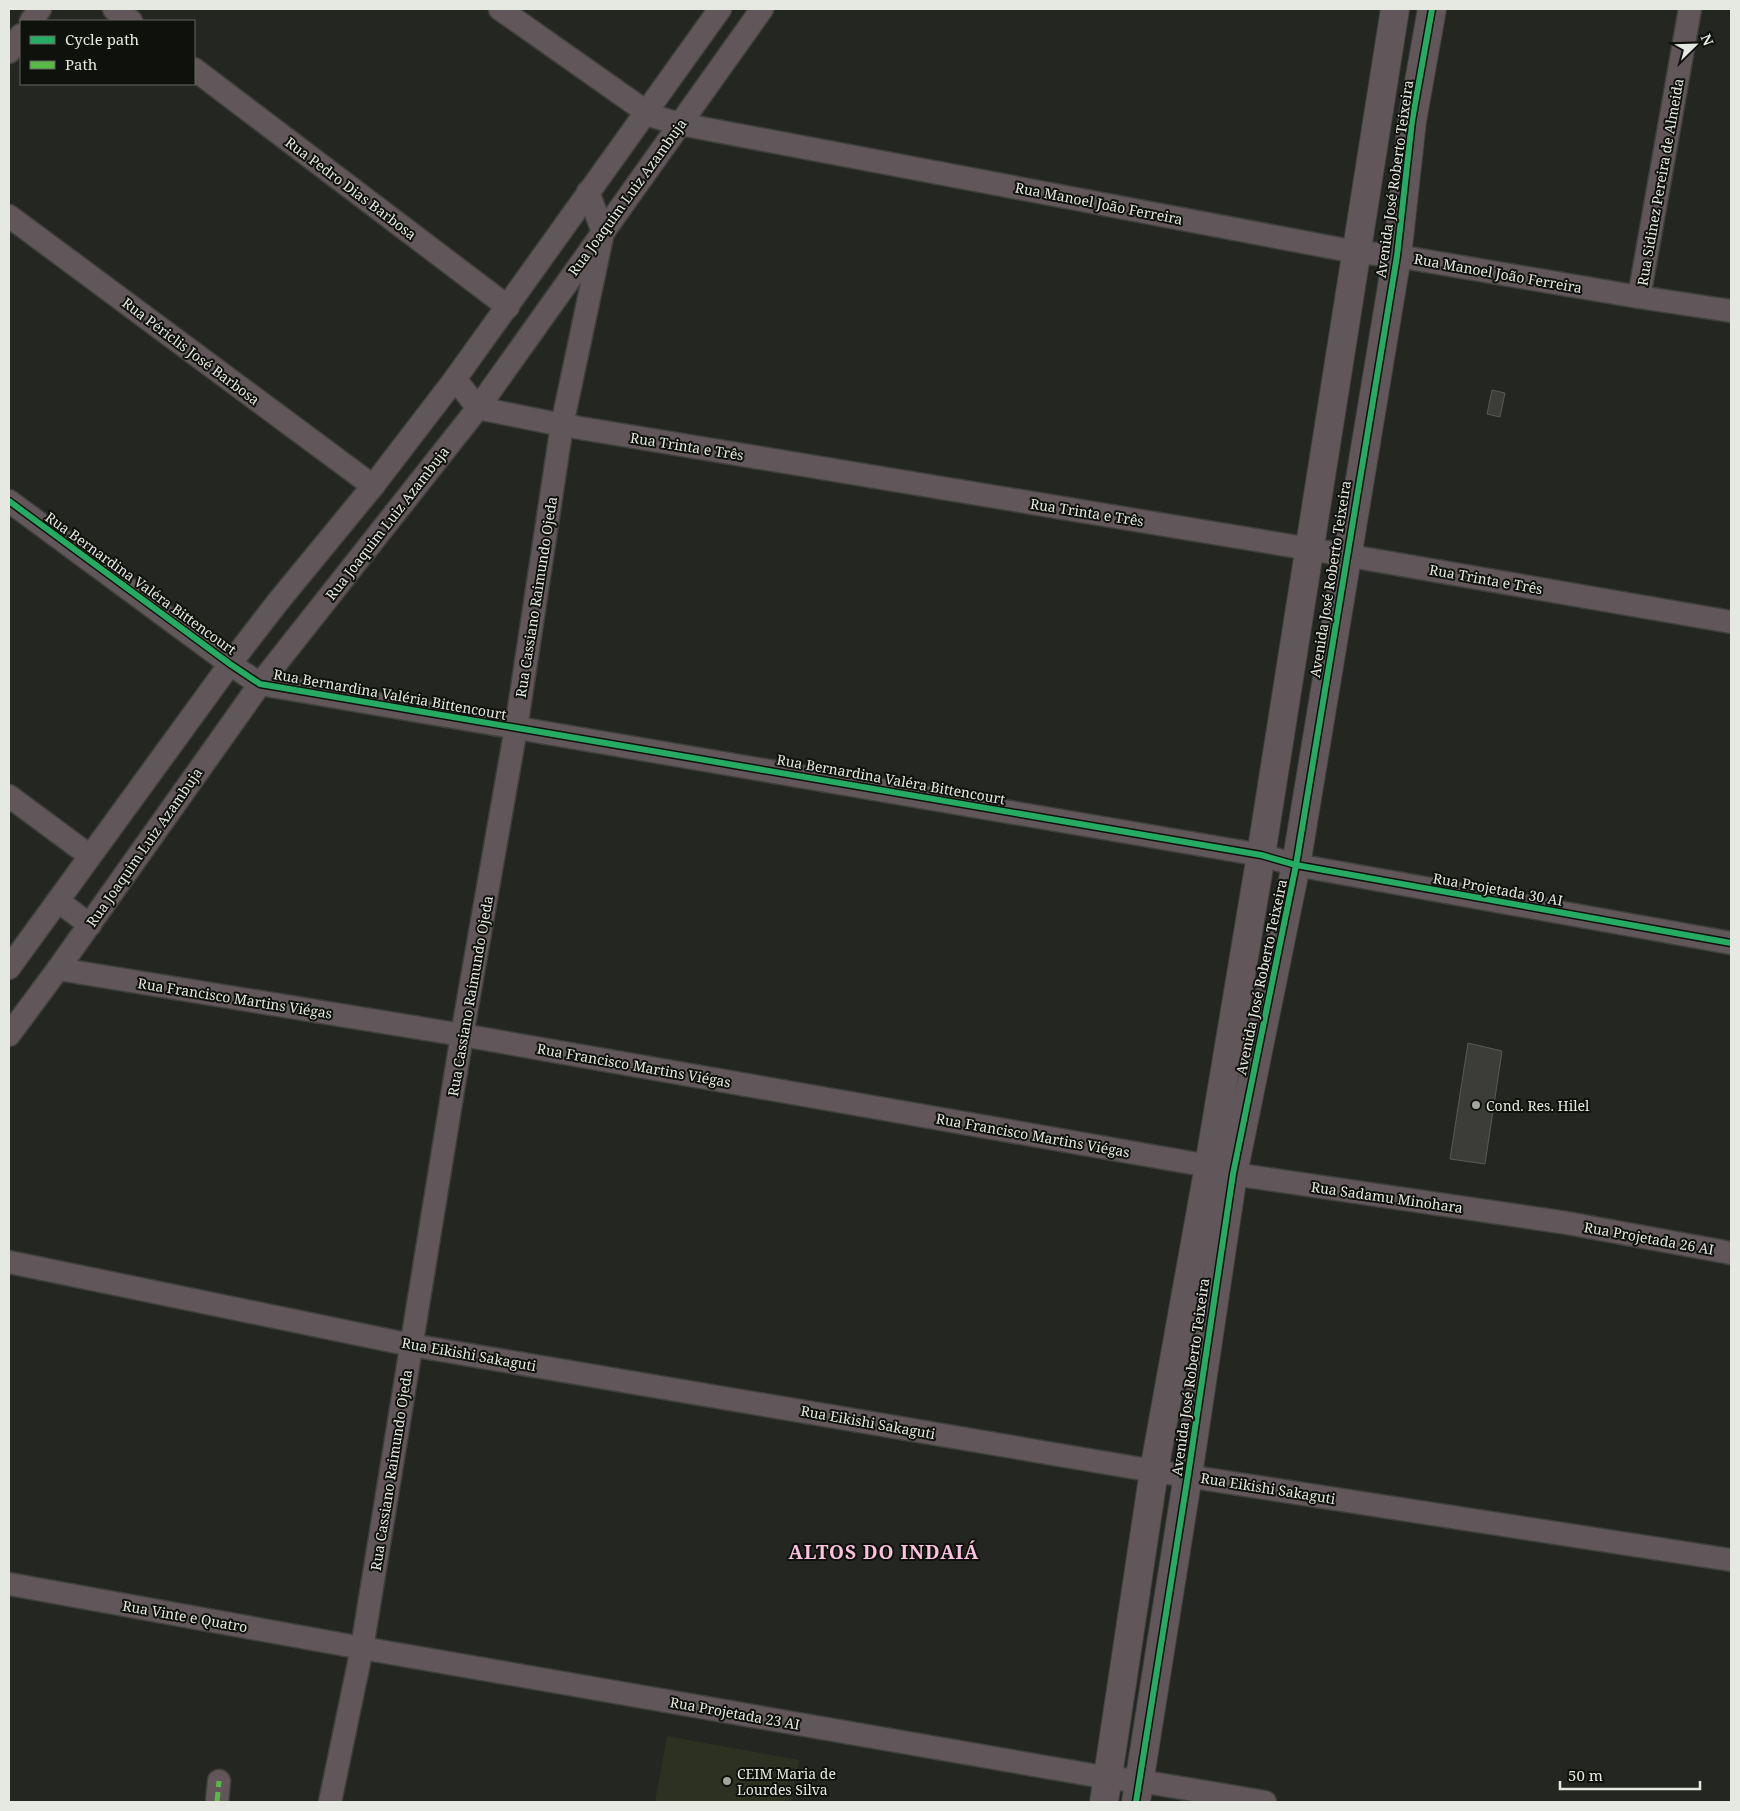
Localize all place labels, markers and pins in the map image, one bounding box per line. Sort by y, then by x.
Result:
place label: Cond. Res. Hilel [1486,1096,1590,1115]
marker: Cond. Res. Hilel [1470,1099,1482,1111]
place label: CEIM Maria de Lourdes Silva [737,1764,836,1799]
marker: CEIM Maria de Lourdes Silva [721,1775,733,1787]

